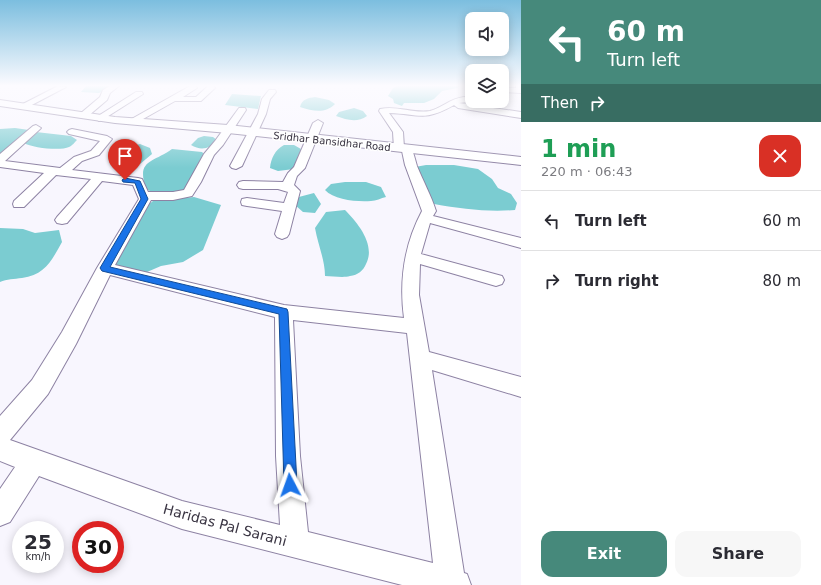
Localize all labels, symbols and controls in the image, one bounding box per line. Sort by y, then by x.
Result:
map controls [465,12,509,108]
button: sound [465,12,509,56]
text: 60 m [607,15,685,48]
icon: left [541,16,593,68]
text: Turn left [607,49,680,70]
button: layers [465,64,509,108]
icon: right [586,92,608,114]
text: Then [541,94,578,112]
street label: Sridhar Bansidhar Road [273,130,391,153]
text: 1 min [541,135,616,163]
button: close [759,135,801,177]
pin [108,139,142,180]
icon: arrive [114,145,136,167]
text: 220 m · 06:43 [541,164,632,179]
icon: left [541,210,563,232]
text: Turn left [575,212,647,230]
text: 60 m [763,212,801,230]
icon: right [541,270,563,292]
text: Turn right [575,272,659,290]
text: 80 m [763,272,801,290]
position arrow [269,464,311,506]
street label: Haridas Pal Sarani [161,501,289,549]
speed limit sign: 30 [72,521,124,573]
text: 25 [24,530,52,554]
button: Exit [541,531,667,577]
button: Share [675,531,801,577]
text: km/h [25,551,51,562]

